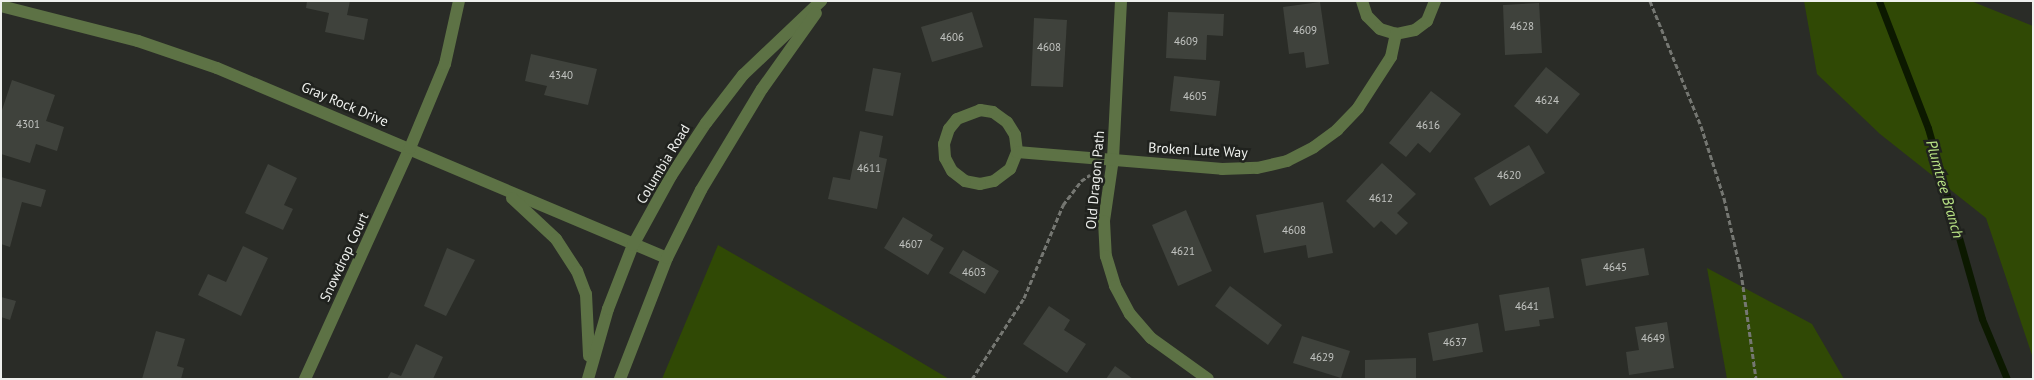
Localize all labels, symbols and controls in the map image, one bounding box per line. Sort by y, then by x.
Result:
house number: 4628 [1510,19,1534,33]
house number: 4609 [1293,23,1317,37]
house number: 4606 [940,30,964,44]
house number: 4609 [1174,34,1198,48]
house number: 4608 [1037,40,1061,54]
house number: 4340 [549,68,573,82]
street label: Gray Rock Drive [299,78,391,130]
house number: 4605 [1183,89,1207,103]
house number: 4624 [1535,93,1559,107]
house number: 4301 [16,117,40,131]
house number: 4616 [1416,118,1440,132]
street label: Columbia Road [633,121,693,207]
street label: Old Dragon Path [1082,130,1108,230]
water label: Plumtree Branch [1922,138,1968,240]
street label: Broken Lute Way [1148,139,1248,161]
house number: 4611 [857,161,881,175]
house number: 4620 [1497,168,1521,182]
house number: 4612 [1369,191,1393,205]
street label: Snowdrop Court [316,210,372,304]
house number: 4608 [1282,223,1306,237]
house number: 4607 [899,237,923,251]
house number: 4621 [1171,244,1195,258]
house number: 4645 [1603,260,1627,274]
house number: 4603 [962,265,986,279]
house number: 4641 [1515,299,1539,313]
house number: 4649 [1641,331,1665,345]
house number: 4637 [1443,335,1467,349]
house number: 4629 [1310,350,1334,364]

